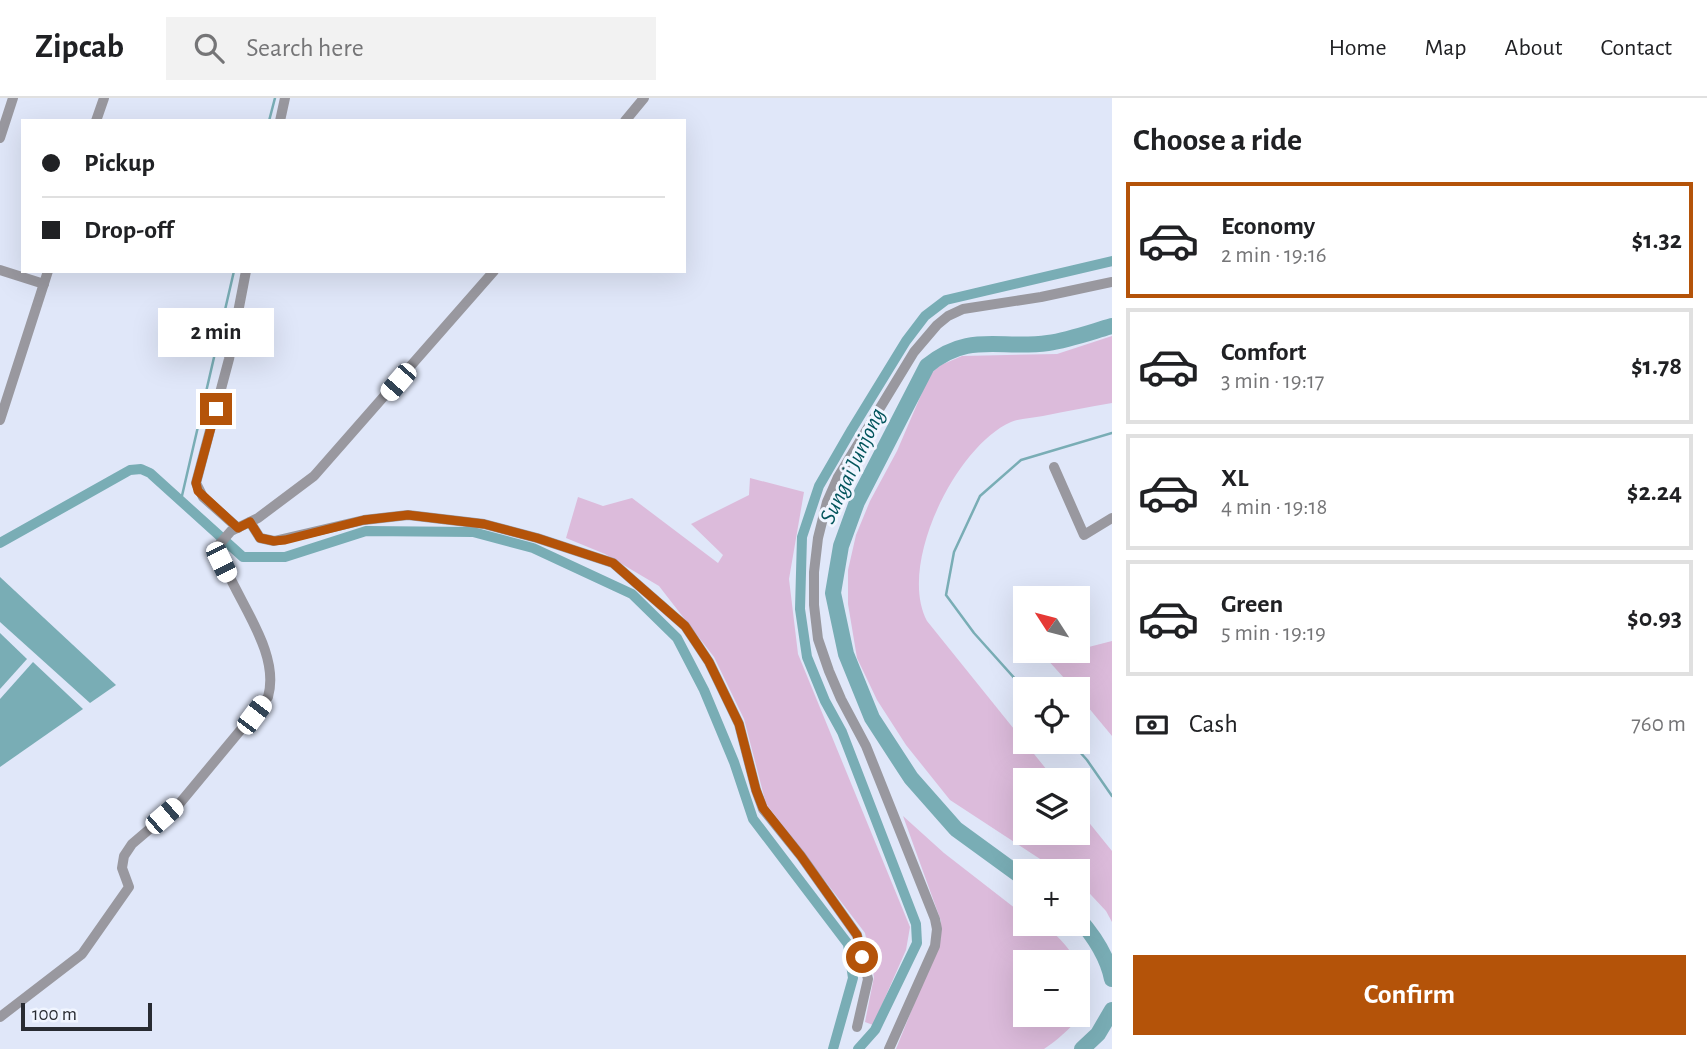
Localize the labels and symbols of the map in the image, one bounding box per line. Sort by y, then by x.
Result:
callout: 2 min [158,308,274,356]
car [377,359,420,405]
route end [200,393,232,425]
water label: Sungai Junjong [816,405,890,527]
car [203,539,240,585]
north arrow [1013,586,1090,663]
car [233,692,276,738]
car [142,794,187,838]
route start [846,941,878,973]
scale bar [21,1000,152,1032]

